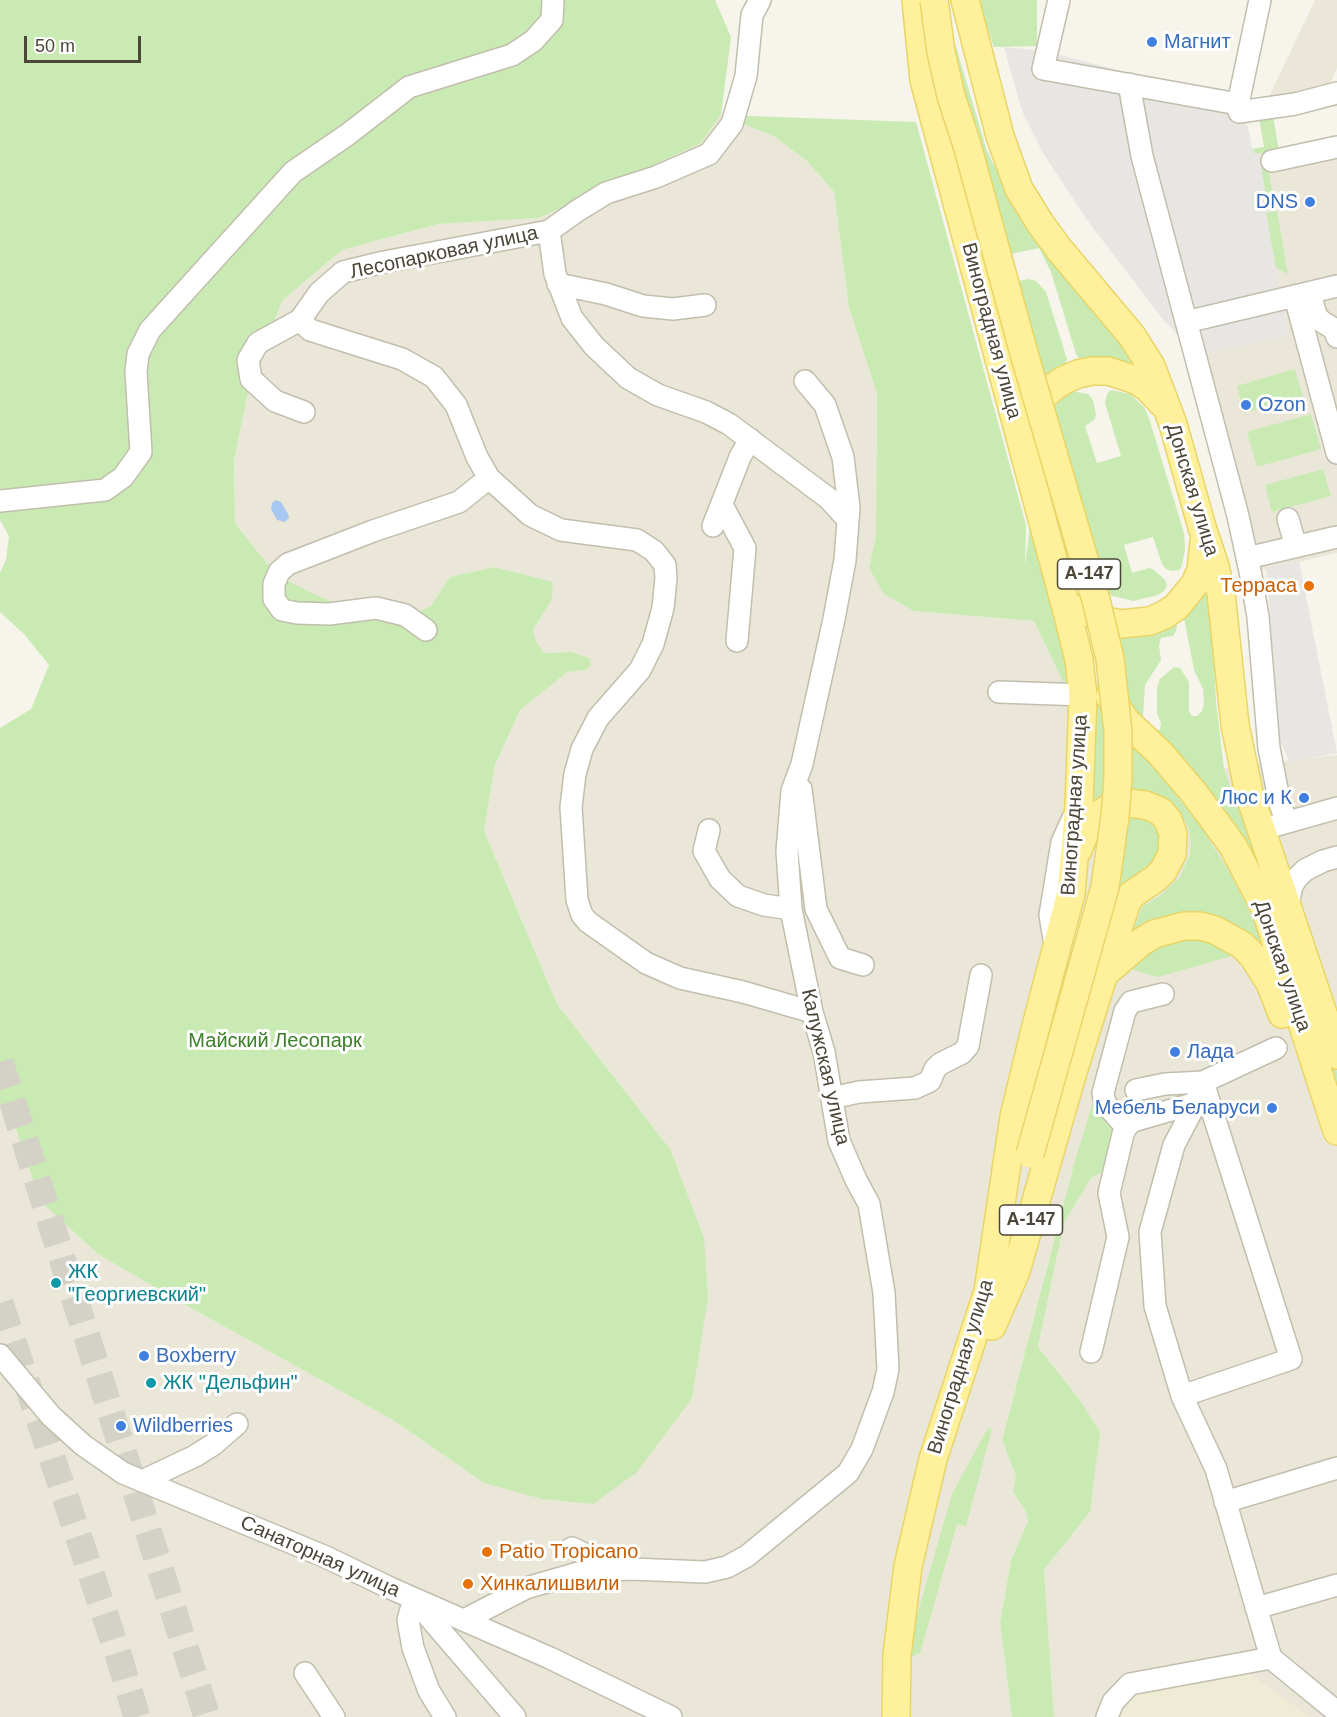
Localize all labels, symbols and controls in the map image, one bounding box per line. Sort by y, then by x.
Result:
scale bar [27,24,144,62]
place label: Магнит [1164,30,1231,54]
marker: Магнит [1145,35,1159,49]
text: 50 m [35,36,75,56]
place label: DNS [1256,190,1298,214]
marker: DNS [1303,195,1317,209]
street label: Лесопарковая улица [348,221,540,285]
street label: Виноградная улица [956,240,1026,422]
place label: Ozon [1258,393,1306,417]
marker: Ozon [1239,398,1253,412]
street label: Донская улица [1160,421,1224,559]
road number: А-147 [1058,559,1120,589]
place label: Терраса [1220,574,1297,598]
marker: Терраса [1302,579,1316,593]
street label: Виноградная улица [1057,714,1093,896]
place label: Люс и К [1220,786,1292,810]
marker: Люс и К [1297,791,1311,805]
street label: Донская улица [1248,897,1316,1035]
street label: Калужская улица [795,986,855,1148]
park label: Майский Лесопарк [188,1029,362,1053]
place label: Лада [1187,1040,1234,1064]
marker: Лада [1168,1045,1182,1059]
place label: Мебель Беларуси [1095,1096,1260,1120]
marker: Мебель Беларуси [1265,1101,1279,1115]
road number: А-147 [1000,1205,1062,1235]
place label: ЖК "Георгиевский" [68,1260,206,1307]
marker: ЖК "Георгиевский" [49,1276,63,1290]
street label: Виноградная улица [923,1277,999,1457]
place label: Boxberry [156,1344,236,1368]
marker: Boxberry [137,1349,151,1363]
place label: ЖК "Дельфин" [163,1371,298,1395]
marker: ЖК "Дельфин" [144,1376,158,1390]
place label: Wildberries [133,1414,233,1438]
marker: Wildberries [114,1419,128,1433]
street label: Санаторная улица [236,1511,404,1603]
place label: Patio Tropicano [499,1540,638,1564]
marker: Patio Tropicano [480,1545,494,1559]
place label: Хинкалишвили [480,1572,619,1596]
marker: Хинкалишвили [461,1577,475,1591]

